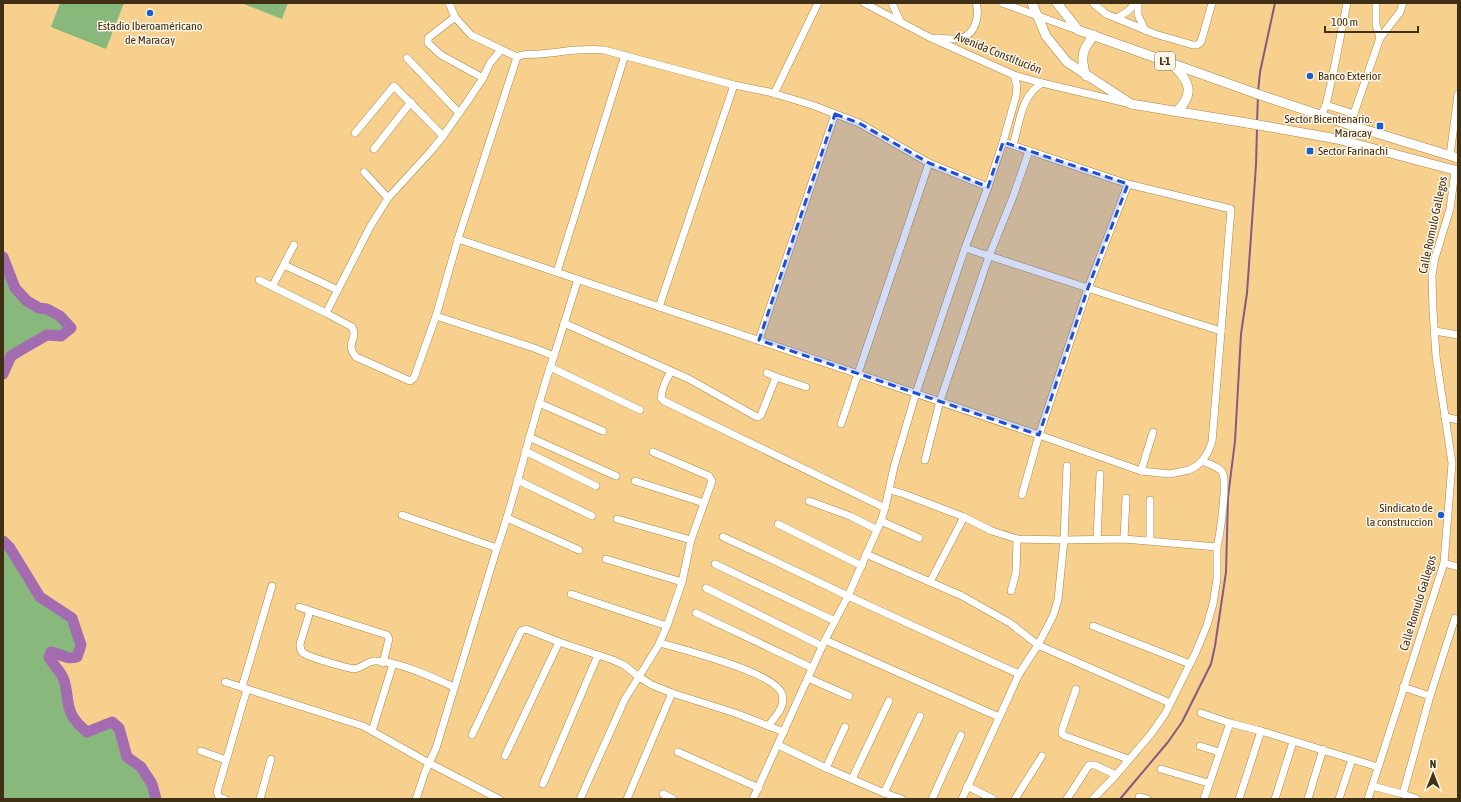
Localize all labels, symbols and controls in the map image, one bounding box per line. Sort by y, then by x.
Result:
marker: Estadio Iberoaméricano de Maracay [145,8,155,18]
scale bar [1325,8,1418,34]
text: 100 m [1331,15,1358,29]
place label: Estadio Iberoaméricano de Maracay [98,19,203,47]
street label: Avenida Constitución [952,29,1044,77]
road number: L-1 [1155,52,1175,70]
place label: Banco Exterior [1318,69,1381,83]
marker: Banco Exterior [1305,71,1315,81]
place label: Sector Bicentenario. Maracay [1285,112,1372,140]
marker: Sector Bicentenario. Maracay [1375,121,1385,131]
place label: Sector Farinachi [1318,144,1388,158]
marker: Sector Farinachi [1305,146,1315,156]
street label: Calle Romulo Gallegos [1416,175,1450,275]
place label: Sindicato de la construccion [1367,501,1433,529]
marker: Sindicato de la construccion [1436,510,1446,520]
street label: Calle Romulo Gallegos [1397,554,1439,652]
north arrow [1413,754,1453,794]
text: N [1430,758,1436,770]

